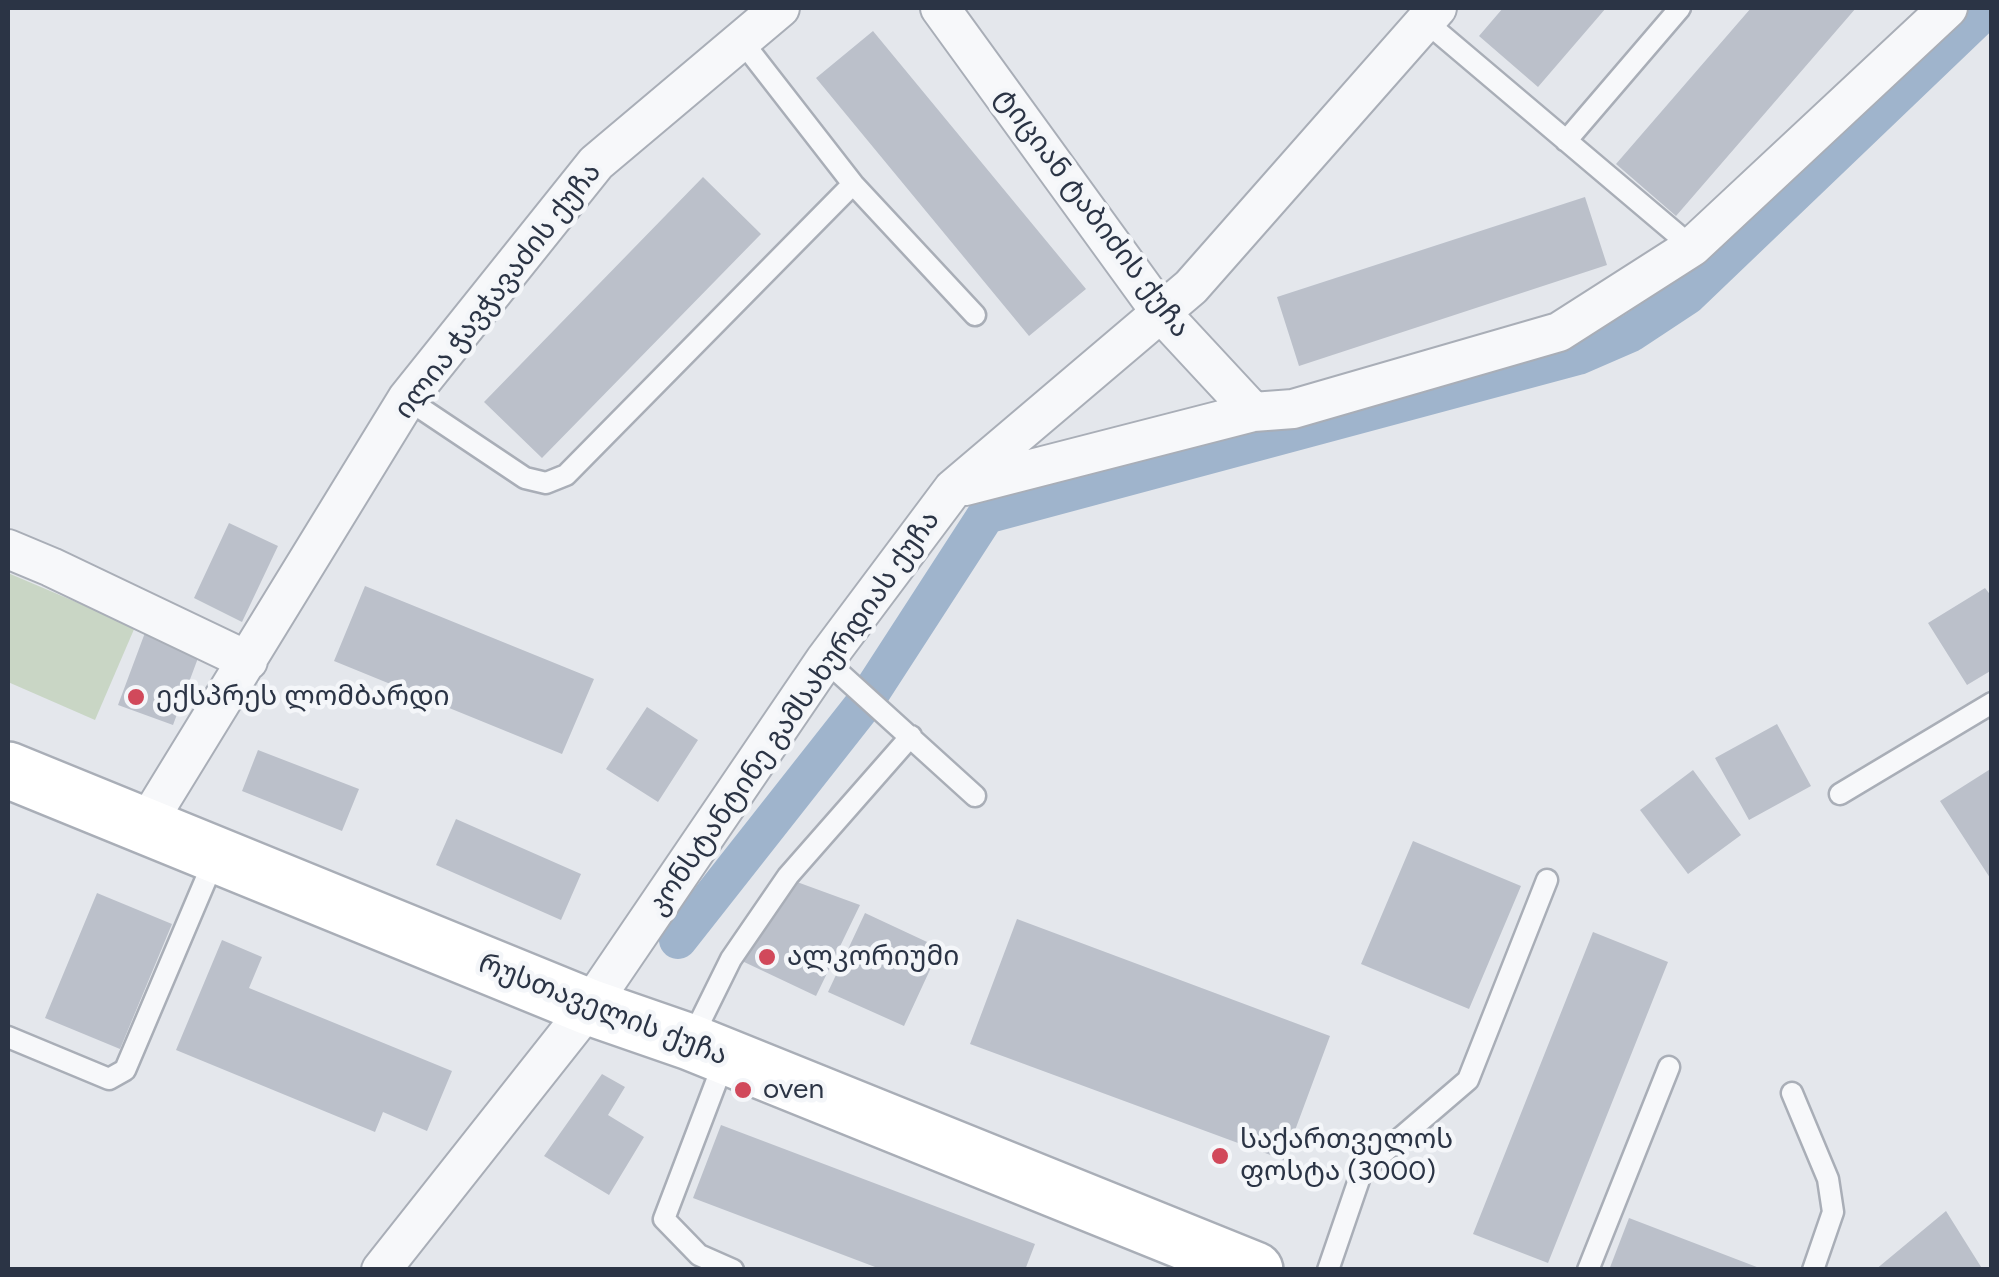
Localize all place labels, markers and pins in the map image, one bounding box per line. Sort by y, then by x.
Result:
place label: ექსპრეს ლომბარდი [156,680,450,714]
marker: ექსპრეს ლომბარდი [125,686,147,708]
place label: ალკორიუმი [787,940,959,974]
marker: ალკორიუმი [756,946,778,968]
place label: oven [763,1073,824,1107]
marker: oven [732,1079,754,1101]
place label: საქართველოს ფოსტა (3000) [1240,1123,1453,1189]
marker: საქართველოს ფოსტა (3000) [1209,1145,1231,1167]

